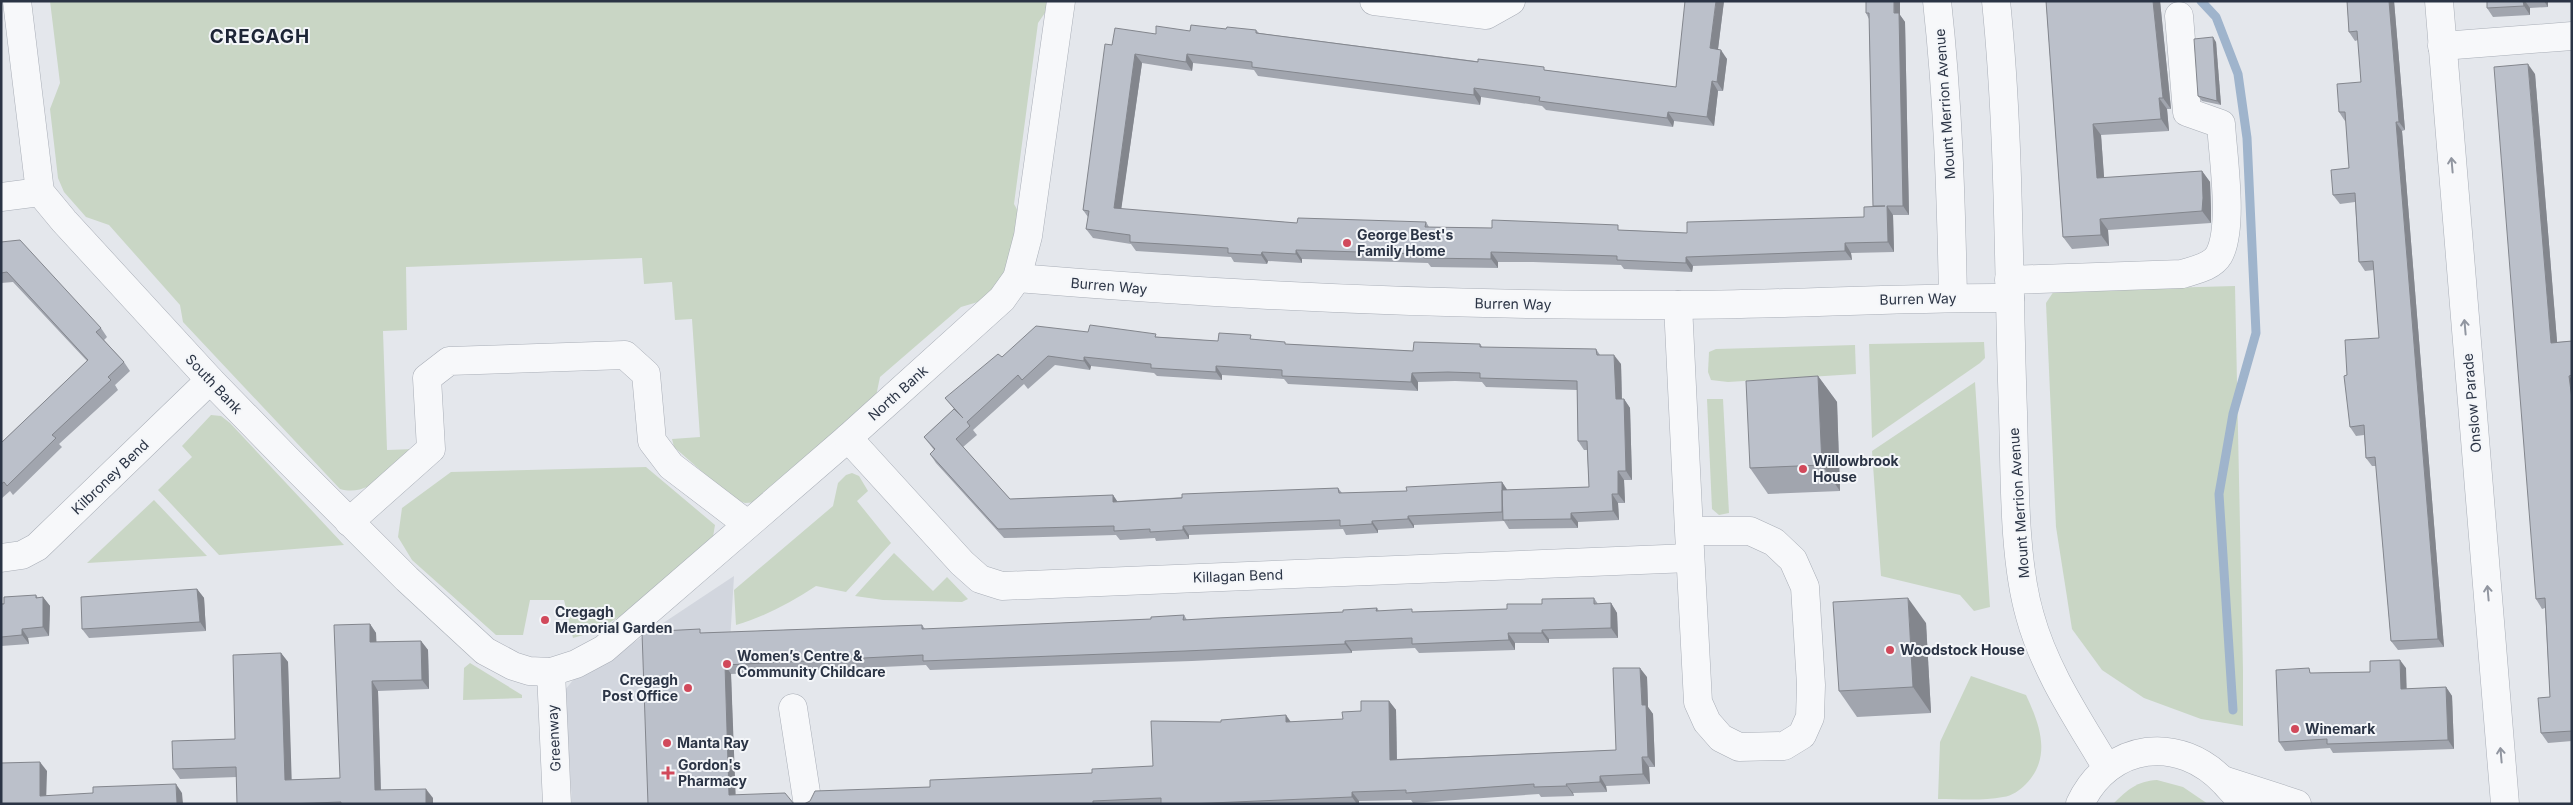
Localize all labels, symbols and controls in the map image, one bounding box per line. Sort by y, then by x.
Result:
district label: CREGAGH [210,25,310,48]
street label: Mount Merrion Avenue [1931,28,1958,180]
one-way arrow [2447,157,2456,173]
place label: George Best's Family Home [1357,226,1453,259]
marker: George Best's Family Home [1341,237,1353,249]
street label: Burren Way [1070,274,1148,297]
street label: Burren Way [1879,289,1957,308]
street label: Burren Way [1474,294,1552,313]
one-way arrow [2461,319,2470,335]
street label: South Bank [182,350,247,417]
street label: Onslow Parade [2459,353,2484,454]
street label: North Bank [864,361,931,424]
street label: Mount Merrion Avenue [2005,427,2032,579]
street label: Kilbroney Bend [68,436,152,518]
place label: Willowbrook House [1813,452,1900,485]
marker: Willowbrook House [1797,463,1809,475]
street label: Killagan Bend [1192,565,1283,586]
one-way arrow [2483,586,2492,602]
place label: Cregagh Memorial Garden [555,603,672,636]
marker: Cregagh Memorial Garden [539,614,551,626]
place label: Woodstock House [1900,641,2025,658]
marker: Woodstock House [1884,644,1896,656]
place label: Women’s Centre & Community Childcare [737,647,886,680]
marker: Women’s Centre & Community Childcare [721,658,733,670]
place label: Cregagh Post Office [602,671,678,704]
marker: Cregagh Post Office [682,682,694,694]
street label: Greenway [543,704,564,772]
place label: Winemark [2305,720,2376,737]
marker: Winemark [2289,723,2301,735]
place label: Manta Ray [677,734,750,751]
marker: Manta Ray [661,737,673,749]
one-way arrow [2496,747,2506,763]
place label: Gordon's Pharmacy [678,756,748,789]
marker: Gordon's Pharmacy [662,767,674,779]

